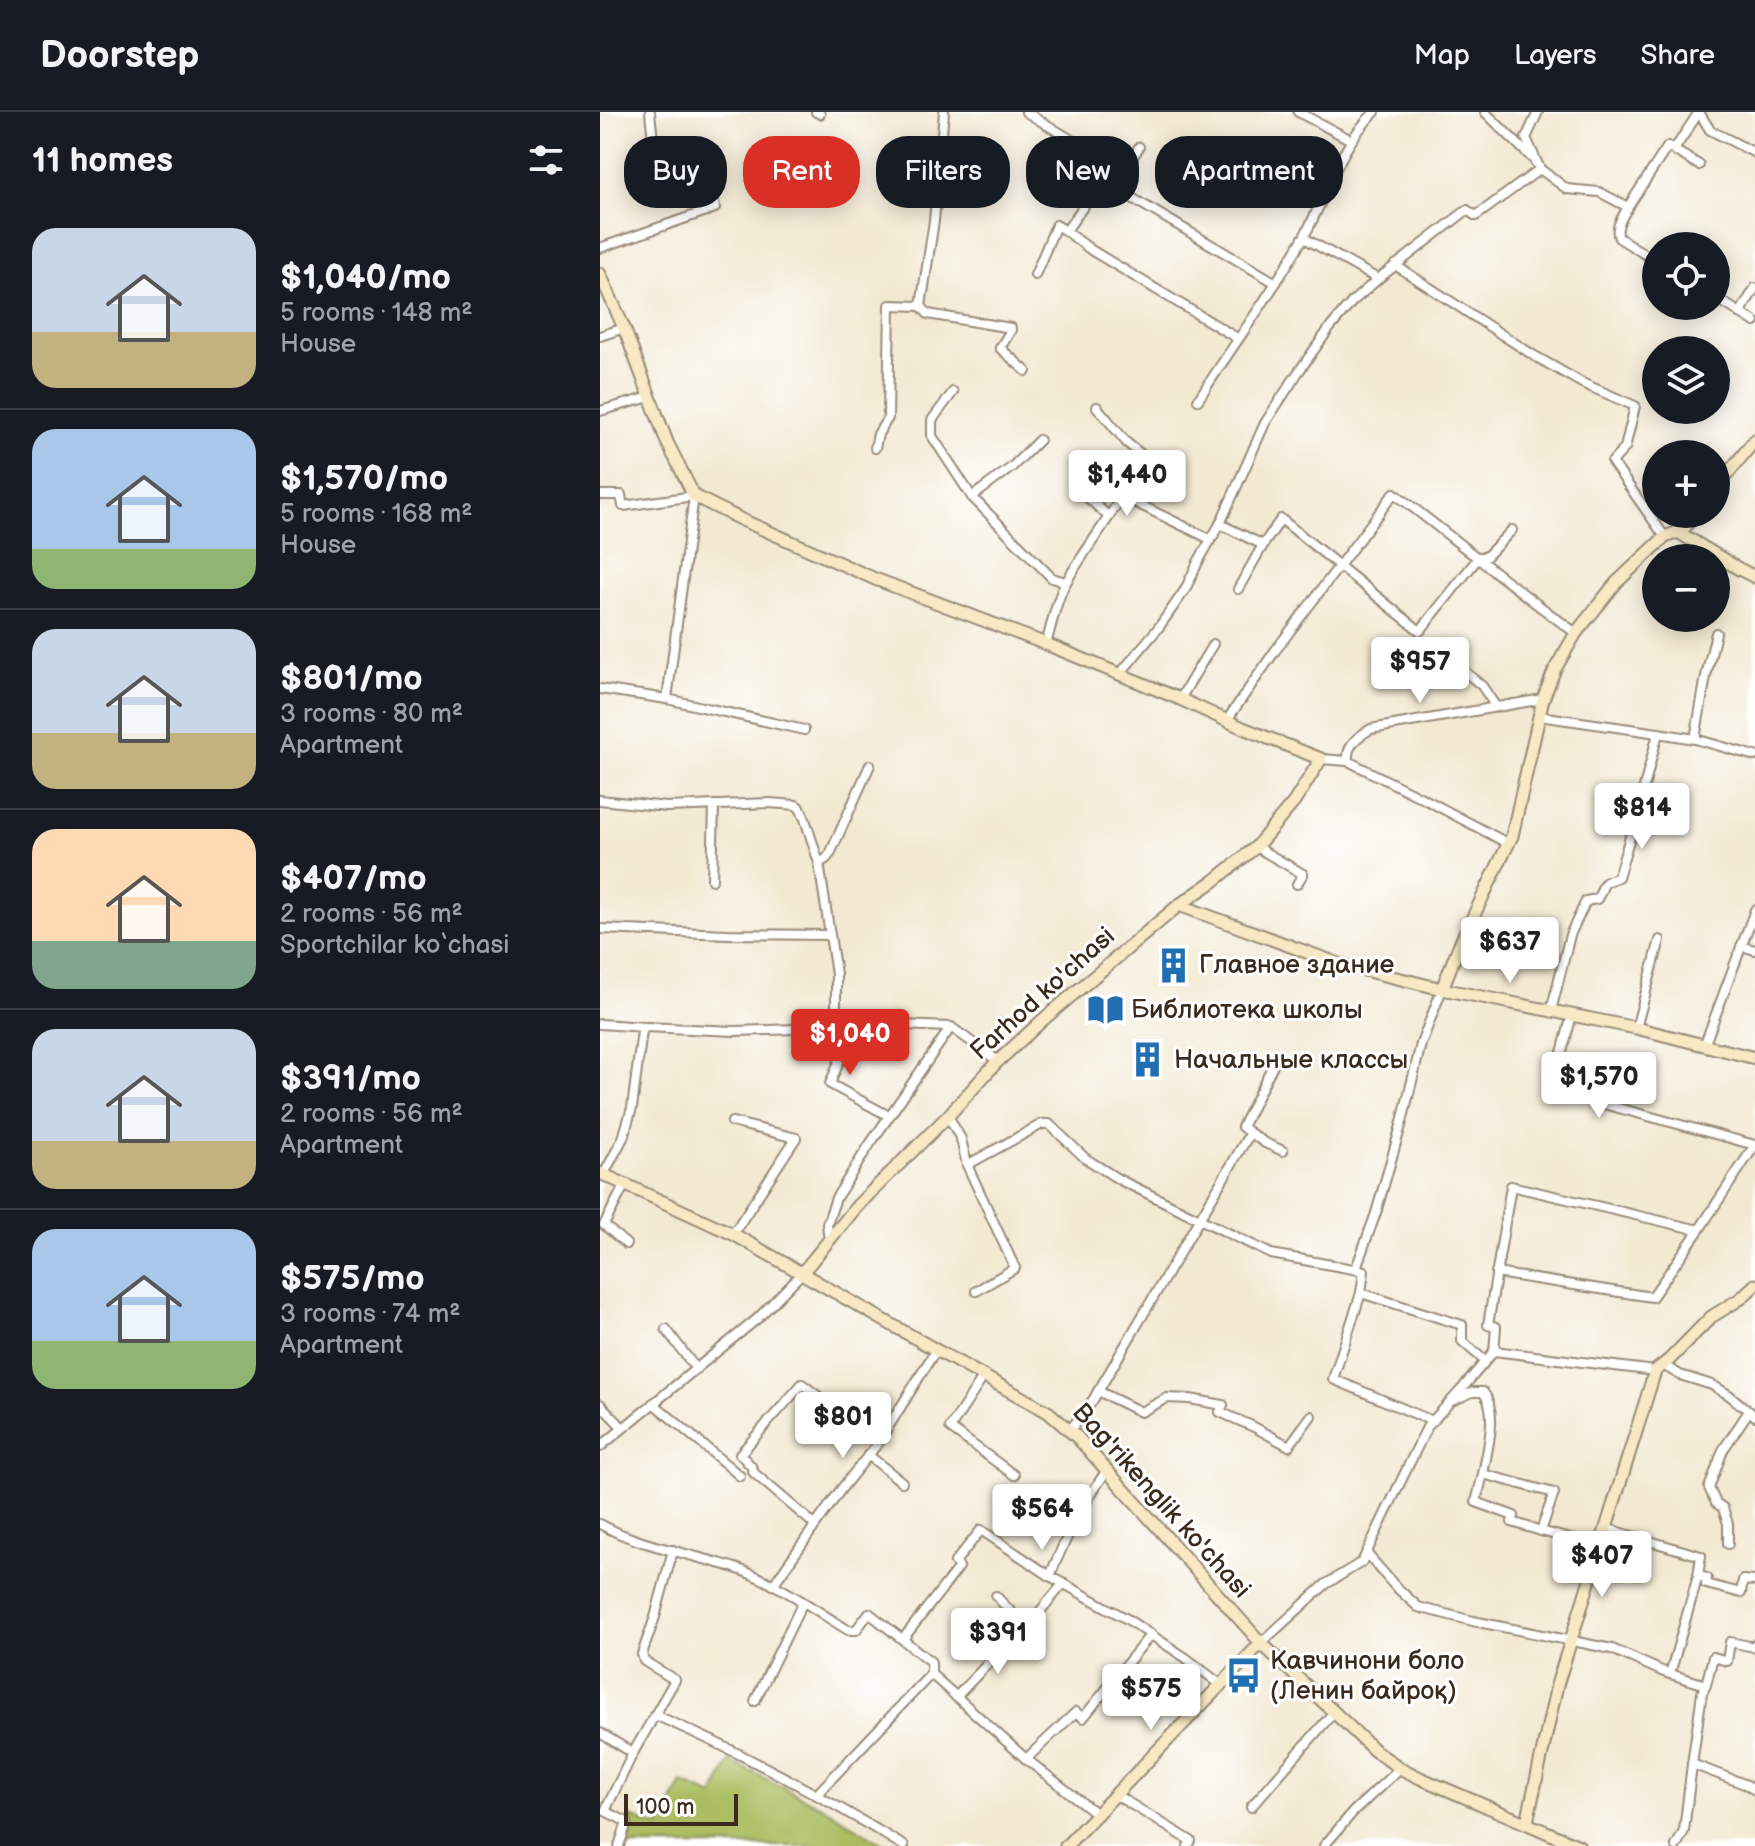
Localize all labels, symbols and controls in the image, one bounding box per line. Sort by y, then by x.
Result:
text: Doorstep [40,33,199,78]
text: Map [1414,39,1470,72]
text: Layers [1514,39,1597,72]
text: Share [1641,39,1715,72]
chip: Buy [624,136,727,208]
chip: Rent [743,136,860,208]
chip: Filters [876,136,1010,208]
chip: New [1026,136,1139,208]
chip: Apartment [1155,136,1343,208]
icon: filters [524,138,568,182]
text: 11 homes [32,140,173,181]
map controls [1642,232,1730,632]
button: locate [1642,232,1730,320]
text: $1,040/mo [280,257,451,298]
icon: home [96,260,192,356]
text: 5 rooms · 148 m² [280,298,472,329]
text: House [280,329,356,360]
button: layers [1642,336,1730,424]
button: + [1642,440,1730,528]
pin: $1,440 [1062,450,1192,518]
text: $1,570/mo [280,458,448,499]
text: $1,440 [1087,460,1167,491]
icon: home [96,461,192,557]
text: 5 rooms · 168 m² [280,499,473,530]
text: House [280,530,356,561]
button: − [1642,544,1730,632]
pin: $957 [1373,637,1467,705]
text: $957 [1389,647,1451,678]
text: $801/mo [280,658,423,699]
icon: home [96,661,192,757]
text: 3 rooms · 80 m² [280,699,463,730]
text: Apartment [280,730,403,761]
pin: $814 [1595,783,1689,851]
text: $814 [1612,793,1672,824]
text: $407/mo [280,858,427,899]
icon: home [96,861,192,957]
text: 2 rooms · 56 m² [280,899,463,930]
pin: $637 [1463,917,1557,985]
street label: Farhod ko'chasi [964,921,1122,1067]
text: $637 [1479,927,1541,958]
text: Sportchilar ko‘chasi [280,930,509,961]
building icon: Главное здание [1154,946,1192,984]
place label: Главное здание [1199,950,1394,981]
library icon: Библиотека школы [1086,991,1124,1029]
place label: Библиотека школы [1131,995,1363,1026]
pin: $1,040 [785,1009,915,1077]
text: $1,040 [809,1019,891,1050]
building icon: Начальные классы [1129,1041,1167,1079]
place label: Начальные классы [1174,1045,1408,1076]
pin: $1,570 [1534,1052,1664,1120]
text: $391/mo [280,1058,421,1099]
icon: home [96,1061,192,1157]
text: $1,570 [1559,1062,1639,1093]
text: 2 rooms · 56 m² [280,1099,463,1130]
text: Apartment [280,1130,403,1161]
text: $575/mo [280,1258,425,1299]
icon: home [96,1261,192,1357]
text: 3 rooms · 74 m² [280,1299,460,1330]
text: Apartment [280,1330,403,1361]
pin: $801 [796,1392,890,1460]
street label: Bag'rikenglik ko'chasi [1065,1397,1257,1605]
text: $801 [813,1402,873,1433]
pin: $564 [995,1484,1089,1552]
text: $564 [1010,1494,1074,1525]
pin: $407 [1555,1531,1649,1599]
text: $407 [1571,1541,1634,1572]
pin: $391 [951,1608,1045,1676]
text: $391 [969,1618,1027,1649]
place label: Кавчинони боло (Ленин байроқ) [1270,1646,1464,1707]
bus stop icon: Кавчинони боло (Ленин байроқ) [1225,1657,1263,1695]
pin: $575 [1104,1664,1198,1732]
text: $575 [1120,1674,1182,1705]
scale bar [624,1790,738,1826]
text: 100 m [636,1794,695,1821]

